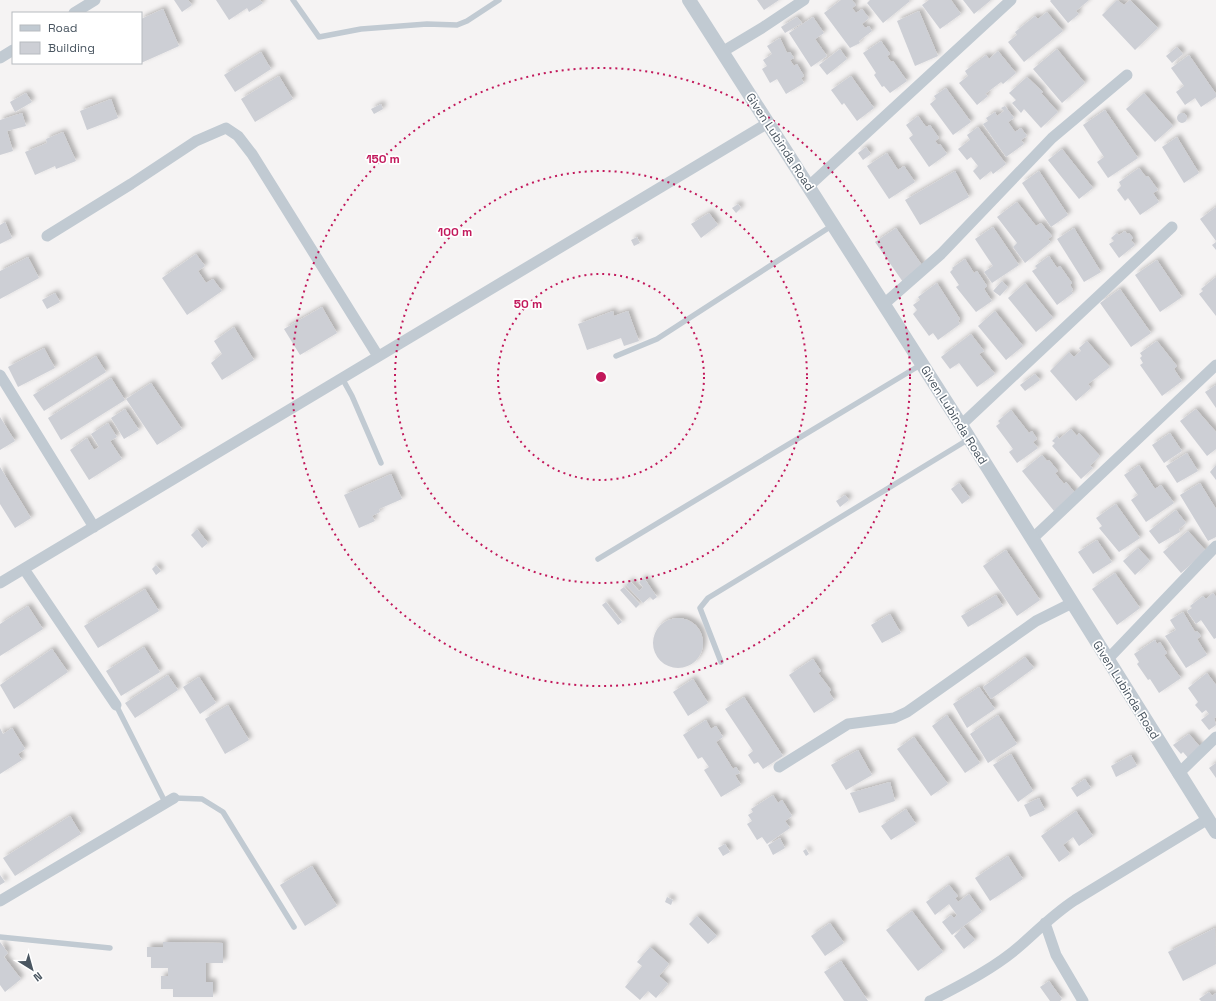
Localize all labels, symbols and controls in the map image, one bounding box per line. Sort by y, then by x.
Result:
legend [12,12,142,64]
text: Road [48,20,77,36]
text: Building [48,40,95,56]
street label: Given Lubinda Road [742,90,818,194]
text: 150 m [366,151,400,167]
text: 100 m [438,224,472,240]
text: 50 m [514,296,542,312]
street label: Given Lubinda Road [917,363,991,467]
centre of rings [594,370,608,384]
street label: Given Lubinda Road [1089,638,1163,742]
north arrow [12,949,52,989]
text: N [31,969,45,985]

